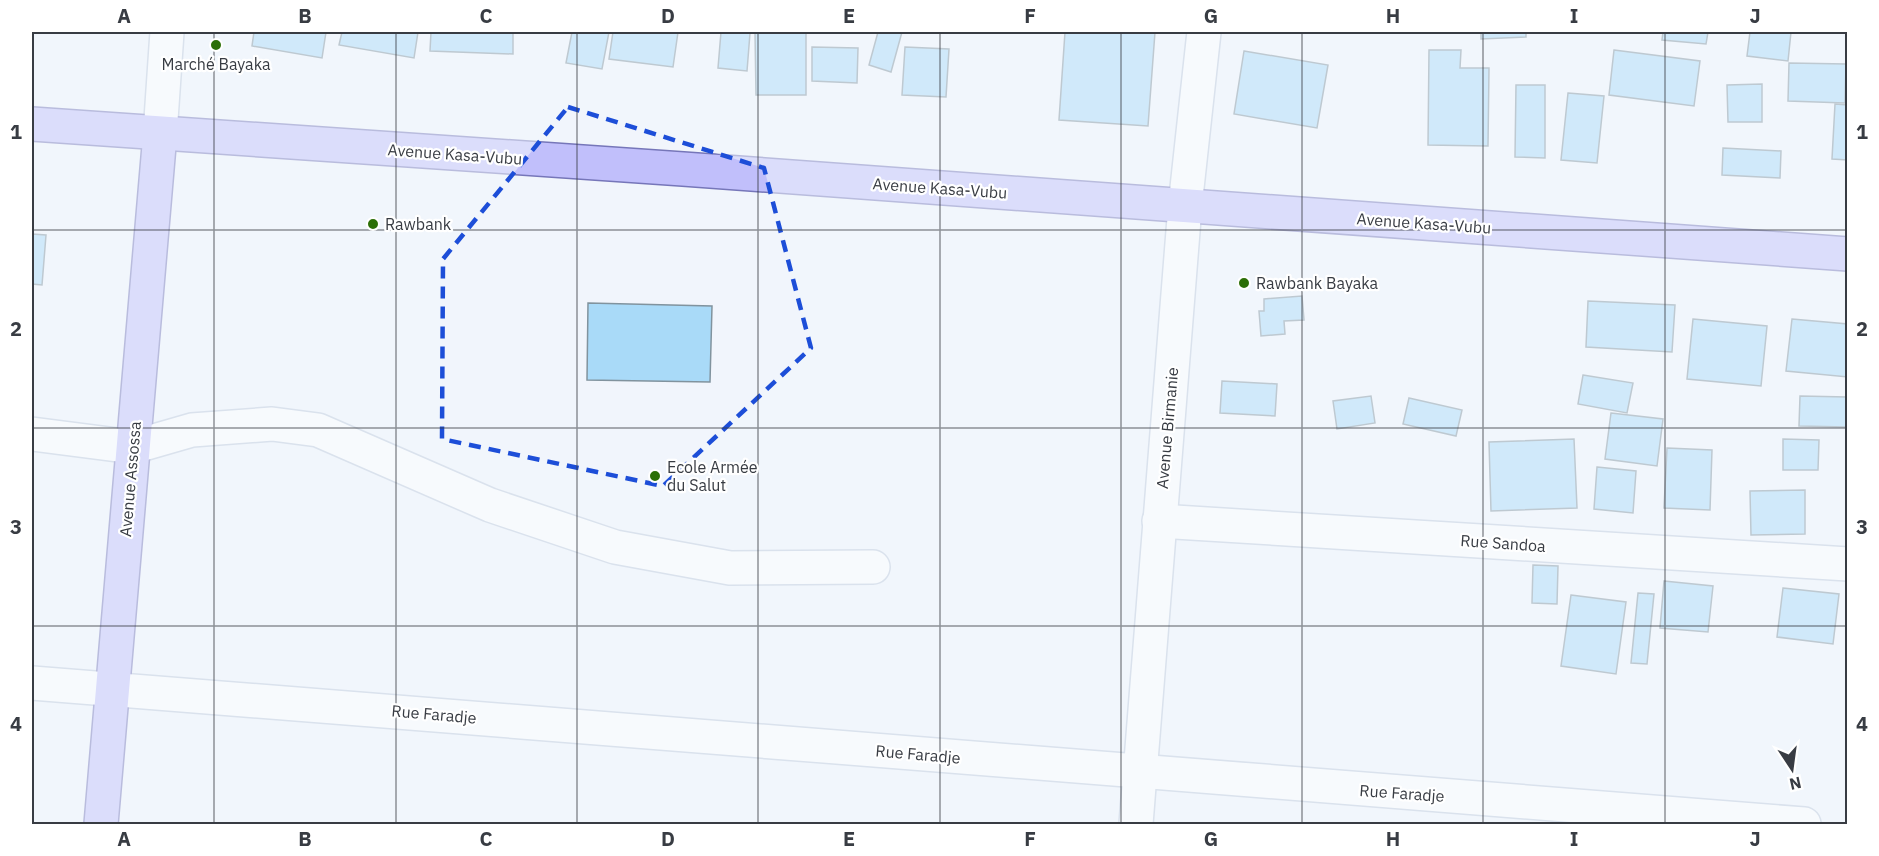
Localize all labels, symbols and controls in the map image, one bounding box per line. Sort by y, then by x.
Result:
text: A [117,2,131,29]
text: B [298,2,312,29]
text: C [479,2,493,29]
text: D [661,2,675,29]
text: E [843,2,855,29]
text: F [1024,2,1036,29]
text: G [1204,2,1218,29]
text: H [1386,2,1400,29]
text: I [1570,2,1578,29]
text: J [1749,2,1761,29]
marker: Marché Bayaka [209,38,223,52]
place label: Marché Bayaka [161,54,271,74]
text: 1 [10,118,22,145]
text: 1 [1856,118,1868,145]
street label: Avenue Kasa-Vubu [387,139,523,169]
street label: Avenue Kasa-Vubu [872,173,1008,203]
street label: Avenue Kasa-Vubu [1356,208,1492,238]
place label: Rawbank [385,214,452,234]
marker: Rawbank [366,217,380,231]
place label: Rawbank Bayaka [1256,273,1379,293]
marker: Rawbank Bayaka [1237,276,1251,290]
text: 2 [10,315,22,342]
text: 2 [1856,315,1868,342]
street label: Avenue Birmanie [1152,366,1182,490]
street label: Avenue Assossa [115,420,145,538]
place label: Ecole Armée du Salut [667,457,758,495]
marker: Ecole Armée du Salut [648,469,662,483]
text: 3 [10,513,22,540]
text: 3 [1856,513,1868,540]
street label: Rue Sandoa [1460,530,1547,556]
street label: Rue Faradje [391,700,477,728]
text: 4 [10,710,22,737]
text: 4 [1856,710,1868,737]
north arrow [1762,739,1822,799]
street label: Rue Faradje [875,740,961,768]
text: N [1787,773,1803,795]
street label: Rue Faradje [1359,780,1445,806]
text: A [117,825,131,852]
text: B [298,825,312,852]
text: C [479,825,493,852]
text: D [661,825,675,852]
text: E [843,825,855,852]
text: F [1024,825,1036,852]
text: G [1204,825,1218,852]
text: H [1386,825,1400,852]
text: I [1570,825,1578,852]
text: J [1749,825,1761,852]

